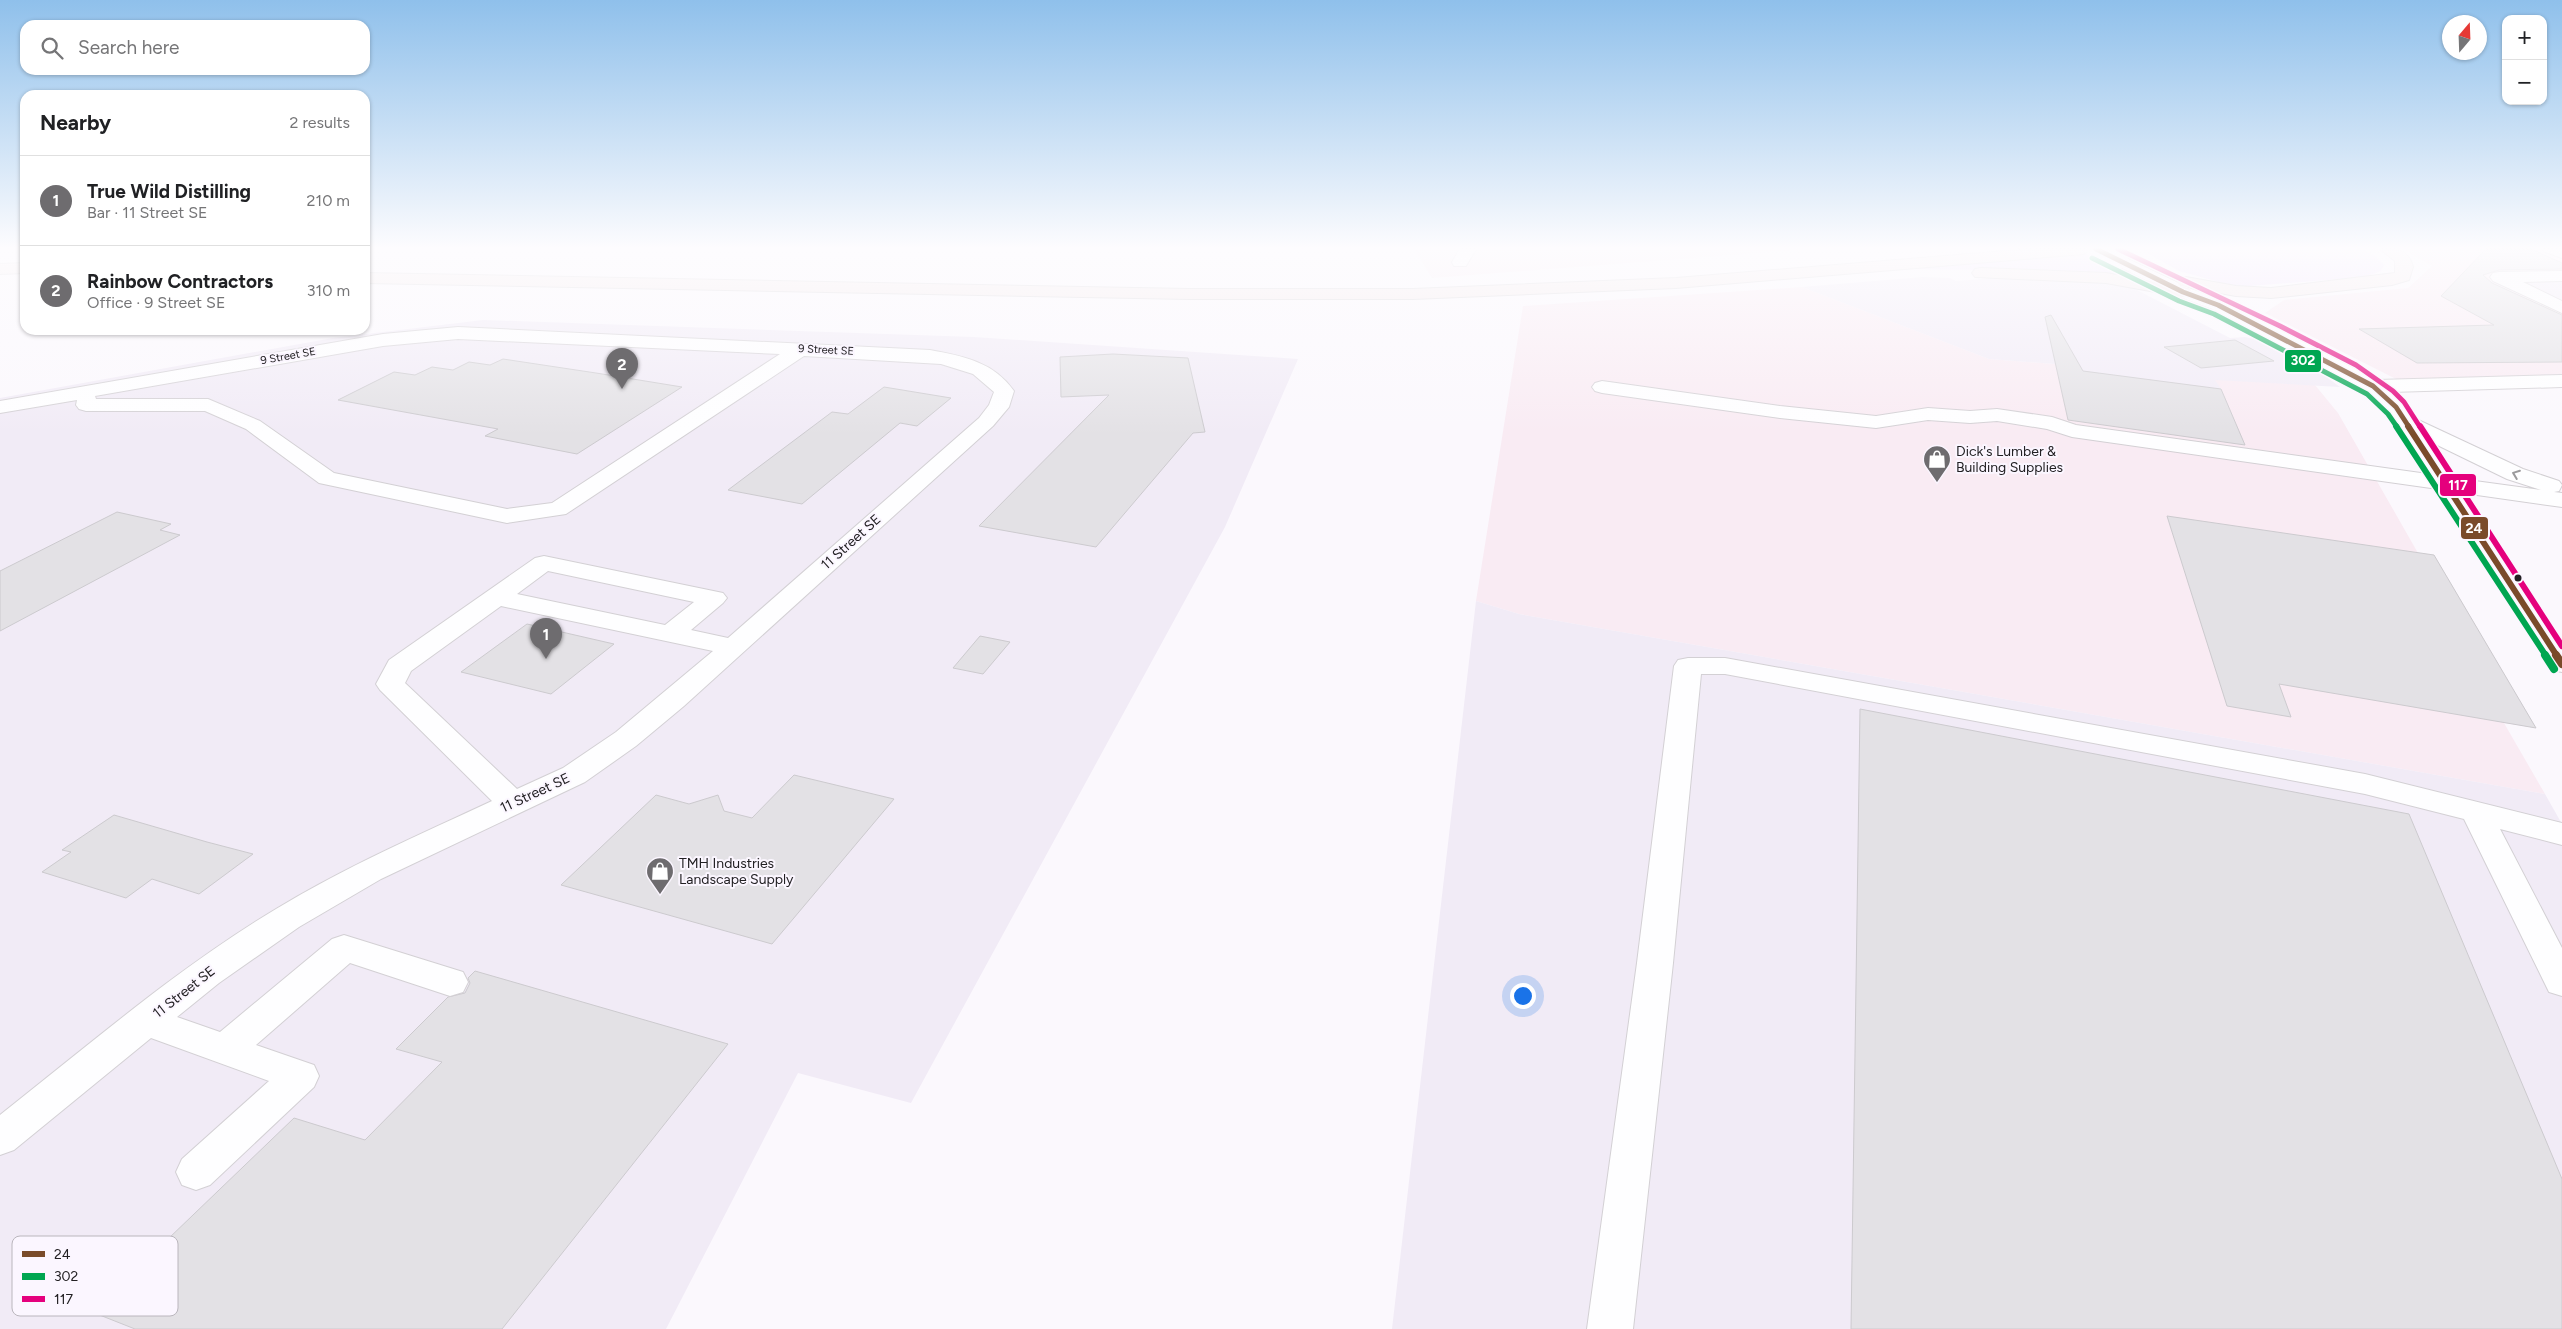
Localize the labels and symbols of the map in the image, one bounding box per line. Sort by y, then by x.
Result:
north arrow [2442,15,2487,60]
street label: 9 Street SE [798,342,854,358]
street label: 9 Street SE [259,345,317,367]
pin: 2 [606,348,638,389]
line badge: 302 [2284,349,2322,373]
text: 302 [2291,352,2315,369]
place label: Dick's Lumber & Building Supplies [1956,443,2063,476]
shop icon: Dick's Lumber & Building Supplies [1922,444,1952,483]
one-way arrow [2512,470,2521,480]
line badge: 117 [2439,473,2477,497]
text: 117 [2448,477,2468,494]
street label: 11 Street SE [818,511,884,573]
line badge: 24 [2460,516,2489,540]
text: 24 [2466,520,2483,537]
unlabelled marker [2513,573,2523,583]
pin: 1 [530,618,562,659]
street label: 11 Street SE [498,770,572,816]
place label: TMH Industries Landscape Supply [679,855,794,888]
shop icon: TMH Industries Landscape Supply [645,856,675,895]
street label: 11 Street SE [149,962,219,1022]
your location [1510,983,1536,1009]
legend [12,1236,178,1316]
text: 24 [54,1246,71,1263]
text: 302 [54,1268,78,1285]
text: 117 [54,1291,74,1308]

